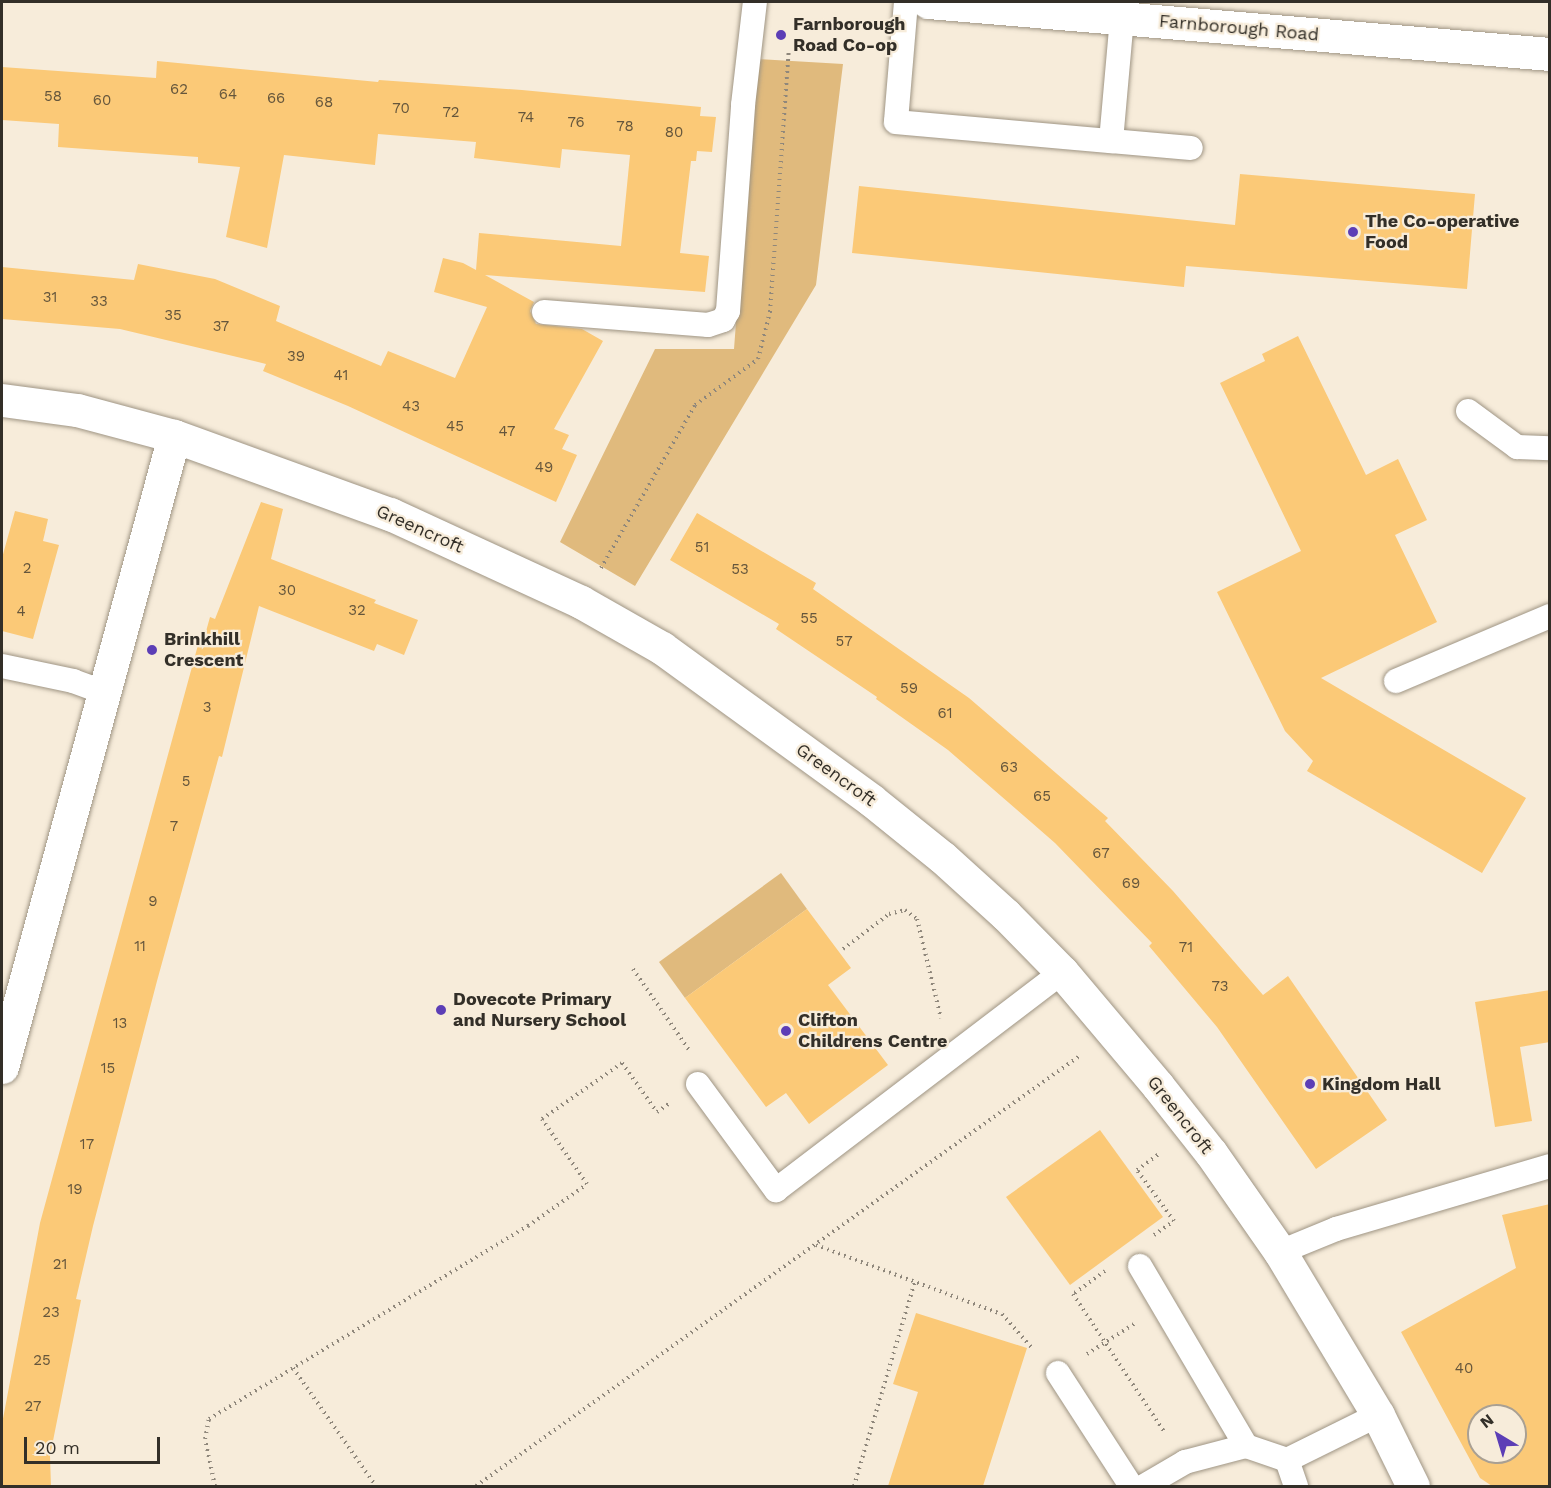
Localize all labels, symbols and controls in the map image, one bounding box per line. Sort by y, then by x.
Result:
street label: Farnborough Road [1158,10,1320,46]
place label: Farnborough Road Co-op [793,14,905,57]
marker: Farnborough Road Co-op [774,28,788,42]
house number: 62 [170,81,188,99]
house number: 64 [219,86,237,104]
house number: 58 [44,88,62,106]
house number: 66 [267,90,285,108]
house number: 60 [93,92,111,110]
house number: 68 [315,94,333,112]
house number: 70 [392,100,410,118]
house number: 72 [442,104,460,122]
house number: 74 [518,109,534,127]
house number: 76 [567,114,585,132]
house number: 78 [616,118,634,136]
house number: 80 [665,124,683,142]
place label: The Co-operative Food [1365,211,1520,254]
marker: The Co-operative Food [1346,225,1360,239]
house number: 31 [43,289,57,307]
house number: 33 [90,293,108,311]
house number: 35 [164,307,182,325]
house number: 37 [213,318,229,336]
house number: 39 [287,348,305,366]
house number: 41 [334,367,348,385]
house number: 43 [402,398,420,416]
house number: 45 [446,418,464,436]
house number: 47 [499,423,515,441]
house number: 49 [535,459,553,477]
street label: Greencroft [373,500,467,558]
house number: 51 [695,539,709,557]
house number: 2 [23,560,31,578]
house number: 53 [731,561,749,579]
house number: 30 [278,582,296,600]
house number: 32 [348,602,366,620]
house number: 4 [16,603,26,621]
house number: 55 [800,610,818,628]
place label: Brinkhill Crescent [164,629,243,672]
house number: 57 [835,633,853,651]
marker: Brinkhill Crescent [145,643,159,657]
house number: 59 [900,680,918,698]
house number: 3 [203,699,211,717]
house number: 61 [938,705,952,723]
street label: Greencroft [792,739,880,811]
house number: 63 [1000,759,1018,777]
house number: 5 [182,773,190,791]
house number: 65 [1033,788,1051,806]
house number: 7 [170,818,178,836]
house number: 67 [1092,845,1110,863]
house number: 69 [1122,875,1140,893]
house number: 9 [148,893,158,911]
house number: 11 [134,938,146,956]
house number: 71 [1179,939,1193,957]
house number: 73 [1211,978,1229,996]
place label: Dovecote Primary and Nursery School [453,989,626,1032]
marker: Dovecote Primary and Nursery School [434,1003,448,1017]
place label: Clifton Childrens Centre [798,1010,947,1052]
house number: 13 [113,1015,127,1033]
marker: Clifton Childrens Centre [779,1024,793,1038]
house number: 15 [101,1060,115,1078]
street label: Greencroft [1143,1072,1217,1158]
place label: Kingdom Hall [1322,1073,1441,1095]
marker: Kingdom Hall [1303,1077,1317,1091]
house number: 17 [80,1136,94,1154]
house number: 19 [67,1181,83,1199]
house number: 21 [53,1256,67,1274]
house number: 23 [42,1304,60,1322]
house number: 25 [33,1352,51,1370]
house number: 40 [1455,1360,1473,1378]
house number: 27 [25,1398,41,1416]
north arrow [1467,1404,1527,1464]
text: N [1476,1410,1497,1432]
scale bar [27,1425,164,1463]
text: 20 m [35,1437,80,1458]

